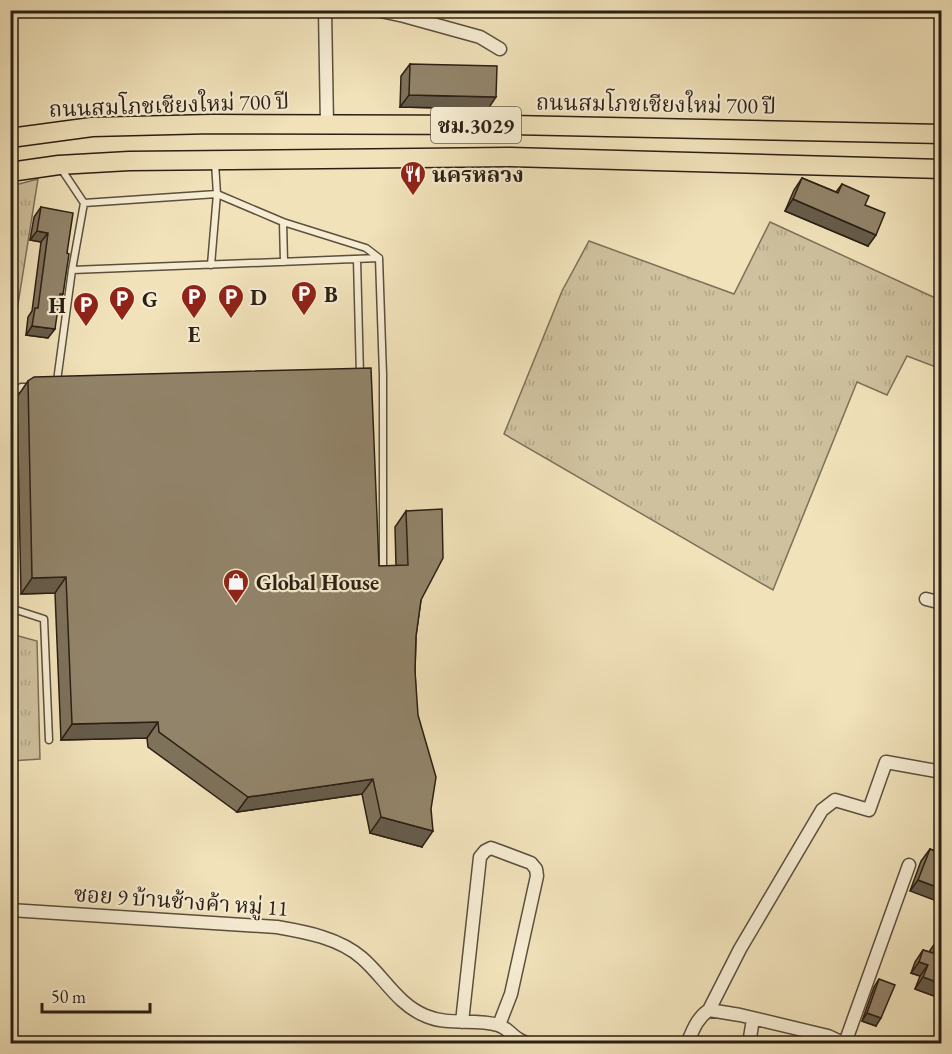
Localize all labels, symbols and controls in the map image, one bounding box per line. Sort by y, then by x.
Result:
street label: ถนนสมโภชเชียงใหม่ 700 ปี [48,86,290,124]
street label: ถนนสมโภชเชียงใหม่ 700 ปี [536,87,776,121]
road number: ชม.3029 [431,107,521,143]
restaurant icon: นครหลวง [398,159,428,197]
place label: นครหลวง [432,160,524,189]
parking icon: B [289,279,319,317]
place label: B [324,280,338,309]
parking icon: E [179,282,209,320]
parking icon: D [216,282,246,320]
place label: D [250,283,267,312]
parking icon: G [107,284,137,322]
place label: G [142,285,158,314]
parking icon: H [71,290,101,328]
place label: H [48,291,66,320]
place label: E [188,320,201,349]
shop icon: Global House [221,567,251,605]
place label: Global House [256,568,379,597]
street label: ซอย 9 บ้านช้างค้า หมู่ 11 [73,879,289,923]
scale bar [42,976,150,1014]
text: 50 m [51,985,86,1008]

